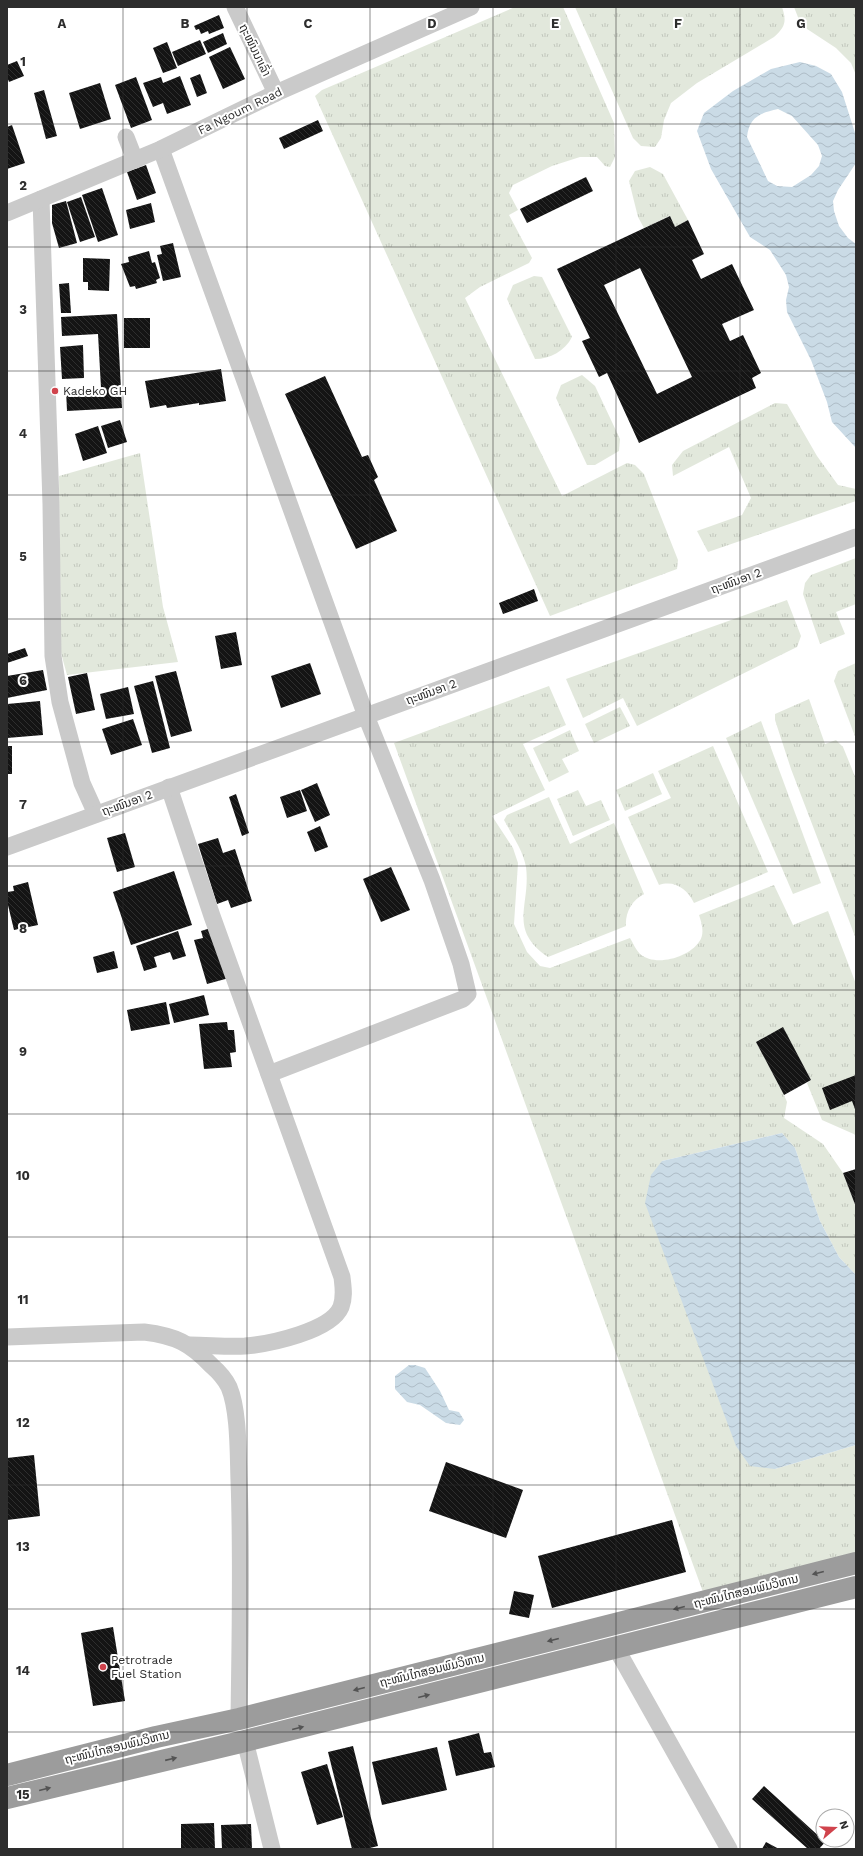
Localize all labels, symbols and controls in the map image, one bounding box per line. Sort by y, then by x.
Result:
text: A [58,16,67,31]
text: B [181,16,190,31]
text: C [304,16,313,31]
text: D [427,16,437,31]
text: E [551,16,559,31]
text: F [674,16,682,31]
text: G [796,16,806,31]
street label: ຖະໜົນນາເລົ່າ [236,20,276,79]
text: 1 [20,54,26,69]
street label: Fa Ngoum Road [196,85,284,137]
text: 2 [19,178,27,193]
text: 3 [19,302,27,317]
place label: Kadeko GH [63,384,127,398]
marker: Kadeko GH [50,386,60,396]
text: 4 [19,426,28,441]
text: 5 [19,549,27,564]
street label: ຖະໜົນອາ 2 [709,565,763,597]
text: 6 [19,673,27,688]
street label: ຖະໜົນອາ 2 [404,676,458,708]
street label: ຖະໜົນອາ 2 [100,787,154,819]
text: 7 [19,797,27,812]
text: 8 [19,921,27,936]
text: 9 [19,1044,27,1059]
text: 10 [16,1168,30,1183]
text: 11 [17,1292,29,1307]
text: 12 [16,1415,30,1430]
text: 13 [16,1539,30,1554]
one-way arrow [812,1570,824,1576]
street label: ຖະໜົນໄກສອນພົມວິຫານ [692,1571,800,1611]
one-way arrow [672,1606,685,1612]
one-way arrow [546,1637,558,1643]
street label: ຖະໜົນໄກສອນພົມວິຫານ [378,1650,486,1690]
place label: Petrotrade Fuel Station [111,1653,182,1681]
marker: Petrotrade Fuel Station [98,1662,108,1672]
text: 14 [16,1663,31,1678]
one-way arrow [352,1686,365,1692]
one-way arrow [417,1693,430,1699]
one-way arrow [292,1725,304,1731]
street label: ຖະໜົນໄກສອນພົມວິຫານ [63,1727,171,1767]
one-way arrow [165,1755,177,1761]
one-way arrow [39,1786,51,1792]
text: 15 [16,1787,30,1802]
north arrow [815,1808,855,1848]
text: N [837,1819,851,1831]

